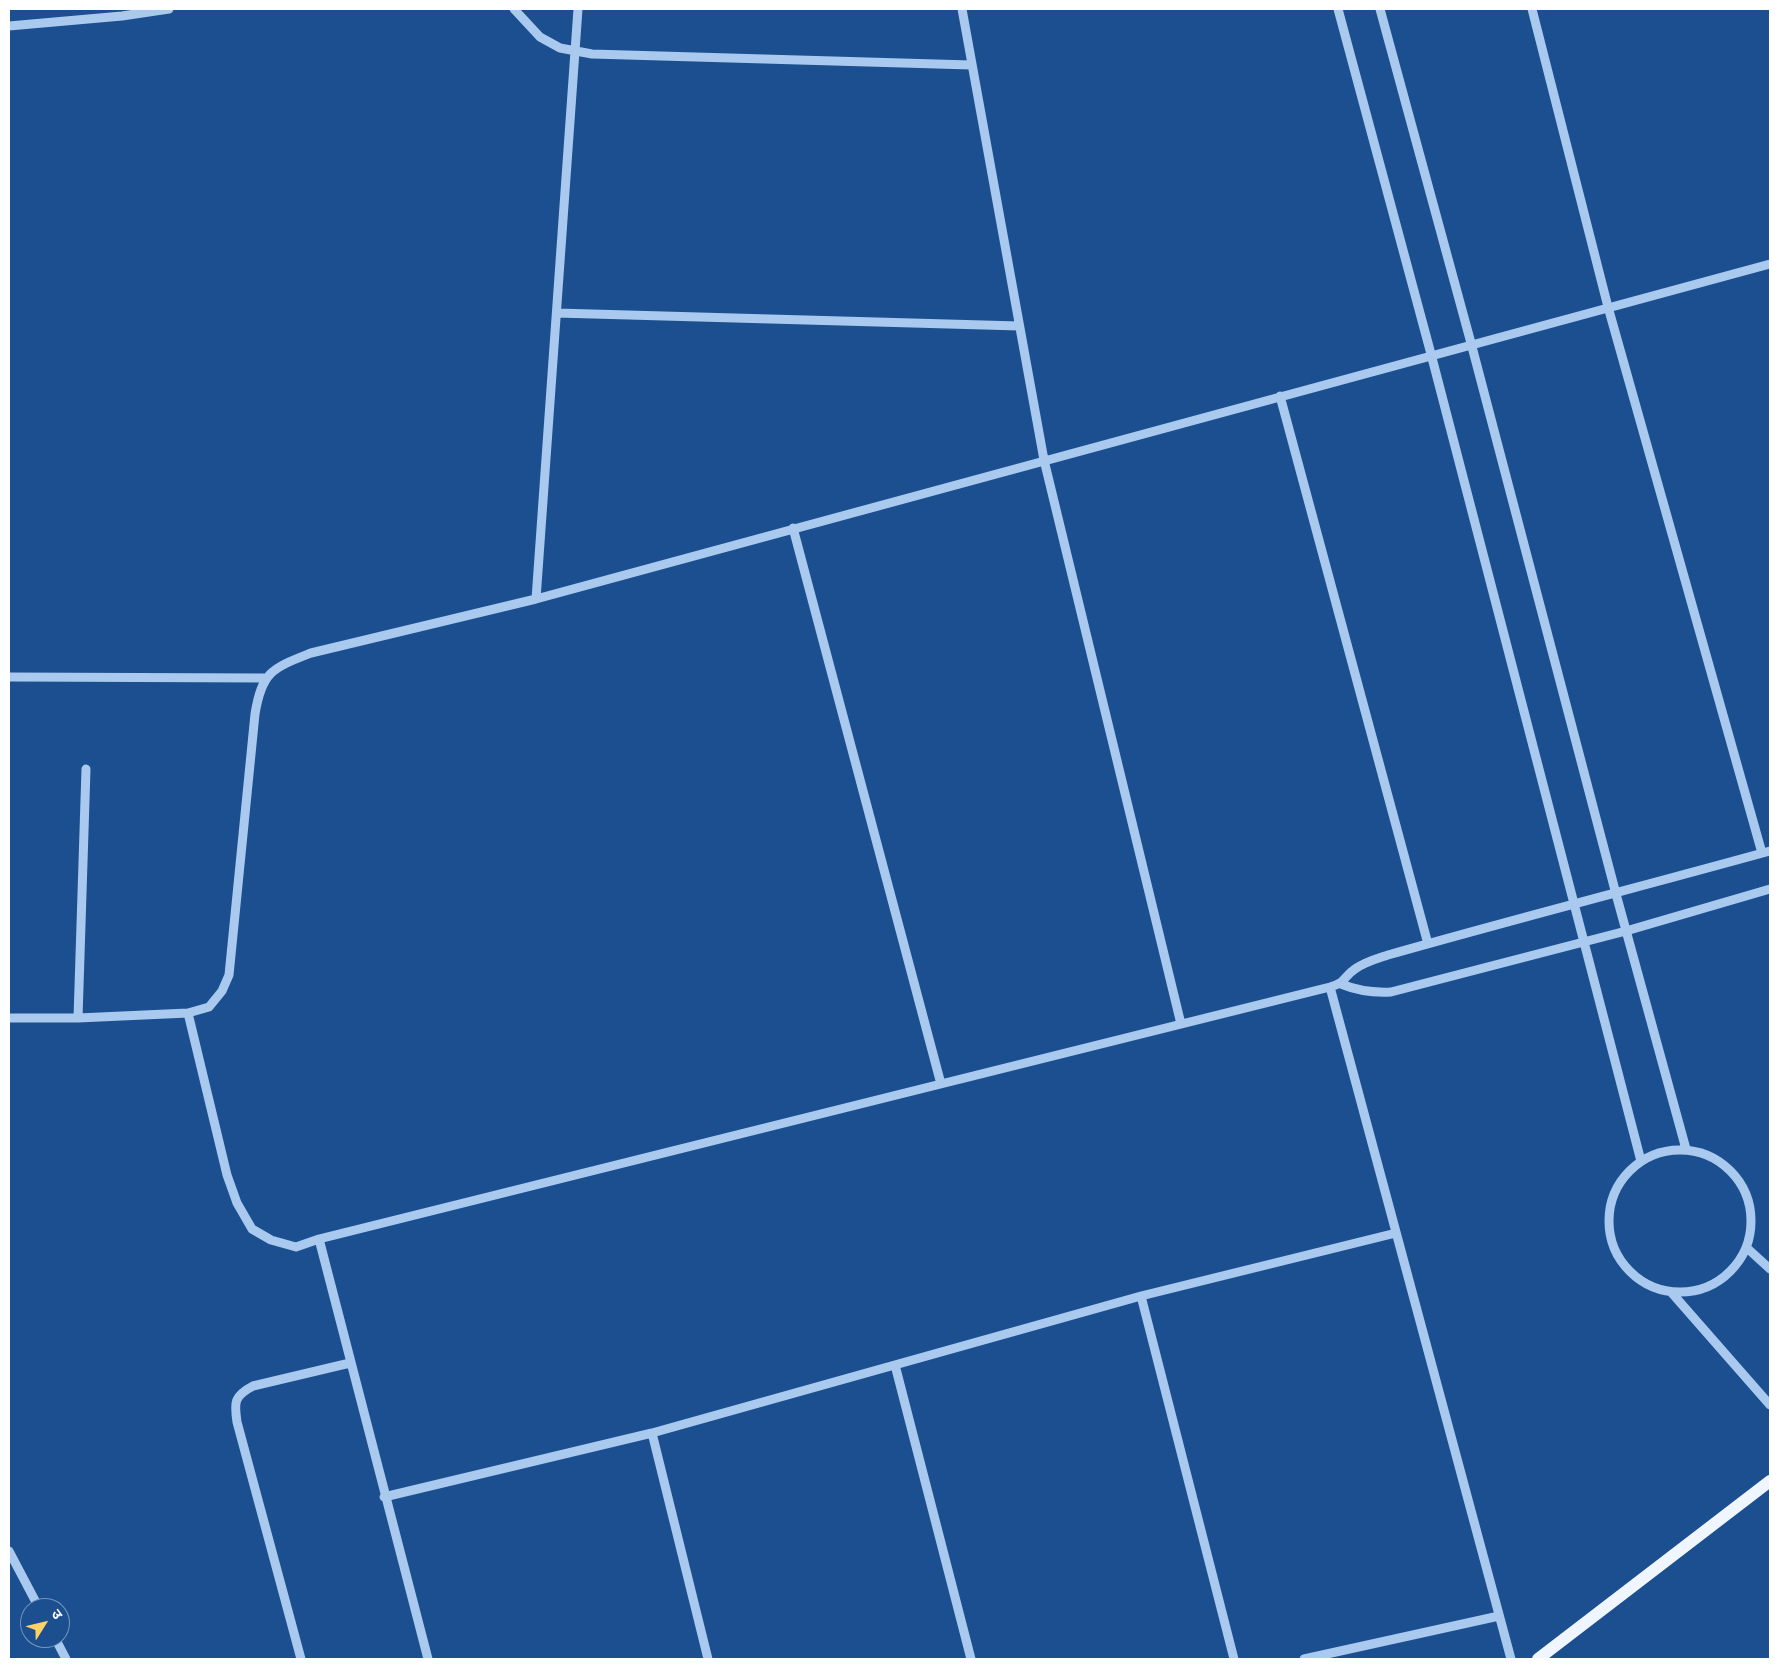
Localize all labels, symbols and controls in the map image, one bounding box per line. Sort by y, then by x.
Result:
north arrow [20,1598,70,1648]
text: उ [47,1606,66,1623]

